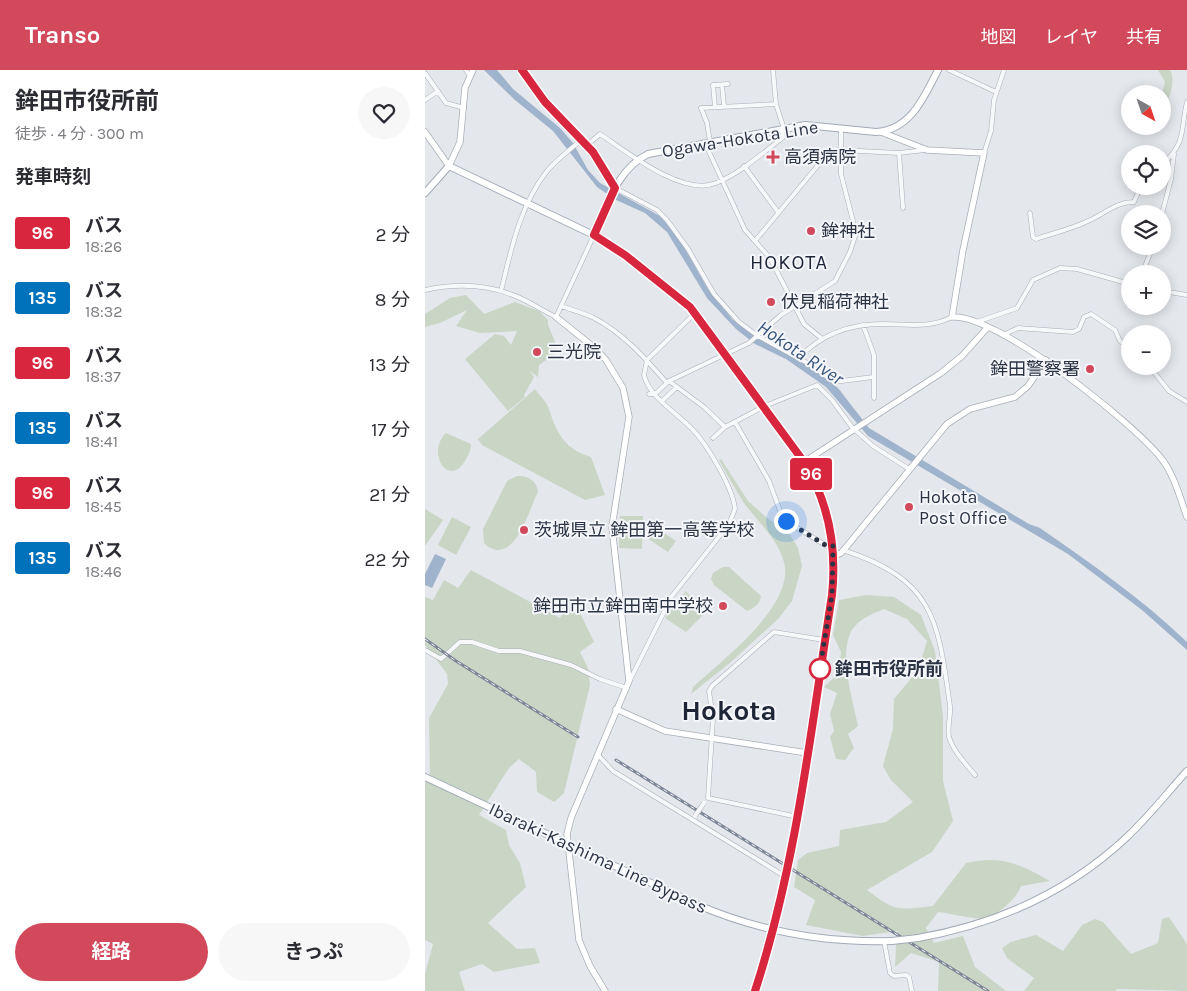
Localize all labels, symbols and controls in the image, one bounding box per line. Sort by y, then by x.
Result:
text: Transo [25,21,100,49]
text: 地図 [981,26,1017,48]
text: レイヤ [1045,26,1098,48]
text: 共有 [1126,26,1162,48]
north arrow [1121,85,1171,135]
map controls [1121,85,1171,375]
text: 鉾田市役所前 [15,87,159,115]
button: heart [358,87,410,139]
street label: Ogawa-Hokota Line [660,116,820,162]
text: 徒歩 · 4 分 · 300 m [15,124,144,143]
button: locate [1121,145,1171,195]
place label: 高須病院 [784,146,856,168]
marker: 高須病院 [766,150,780,164]
text: 発車時刻 [15,166,91,188]
button: layers [1121,205,1171,255]
text: バス [85,215,123,237]
place label: 鉾神社 [821,220,875,242]
text: 96 [32,222,53,244]
text: 2 分 [375,224,410,246]
marker: 鉾神社 [805,225,817,237]
text: 18:26 [85,237,122,256]
district label: HOKOTA [750,251,828,274]
button: + [1121,265,1171,315]
text: バス [85,280,123,302]
text: 135 [28,287,57,309]
text: 8 分 [375,289,410,311]
place label: 伏見稲荷神社 [781,291,889,313]
marker: 伏見稲荷神社 [765,296,777,308]
text: 18:32 [85,302,123,321]
water label: Hokota River [753,316,849,391]
button: − [1121,325,1171,375]
place label: 三光院 [547,341,601,363]
text: バス [85,345,123,367]
marker: 三光院 [531,346,543,358]
text: 96 [32,352,53,374]
text: 13 分 [369,354,410,376]
place label: 鉾田警察署 [990,358,1080,380]
marker: 鉾田警察署 [1084,363,1096,375]
text: 18:37 [85,367,121,386]
text: バス [85,410,123,432]
text: 135 [28,417,57,439]
text: 17 分 [371,419,410,441]
text: 18:41 [85,432,118,451]
line badge: 96 [789,458,833,490]
text: 96 [800,463,822,485]
text: バス [85,475,123,497]
text: 96 [32,482,53,504]
text: 21 分 [369,484,410,506]
place label: Hokota Post Office [919,486,1007,529]
text: 18:45 [85,497,122,516]
marker: Hokota Post Office [903,501,915,513]
your location [774,509,799,534]
place label: 茨城県立 鉾田第一高等学校 [534,519,754,541]
marker: 茨城県立 鉾田第一高等学校 [518,524,530,536]
text: バス [85,540,123,562]
text: 135 [28,547,57,569]
text: 22 分 [364,549,410,571]
text: 18:46 [85,562,122,581]
place label: 鉾田市立鉾田南中学校 [533,595,713,617]
marker: 鉾田市立鉾田南中学校 [717,600,729,612]
marker: 鉾田市役所前 [809,658,831,680]
place label: 鉾田市役所前 [834,658,943,680]
district label: Hokota [681,694,777,727]
street label: Ibaraki-Kashima Line Bypass [485,798,711,918]
button: 経路 [15,923,208,981]
button: きっぷ [218,923,410,981]

